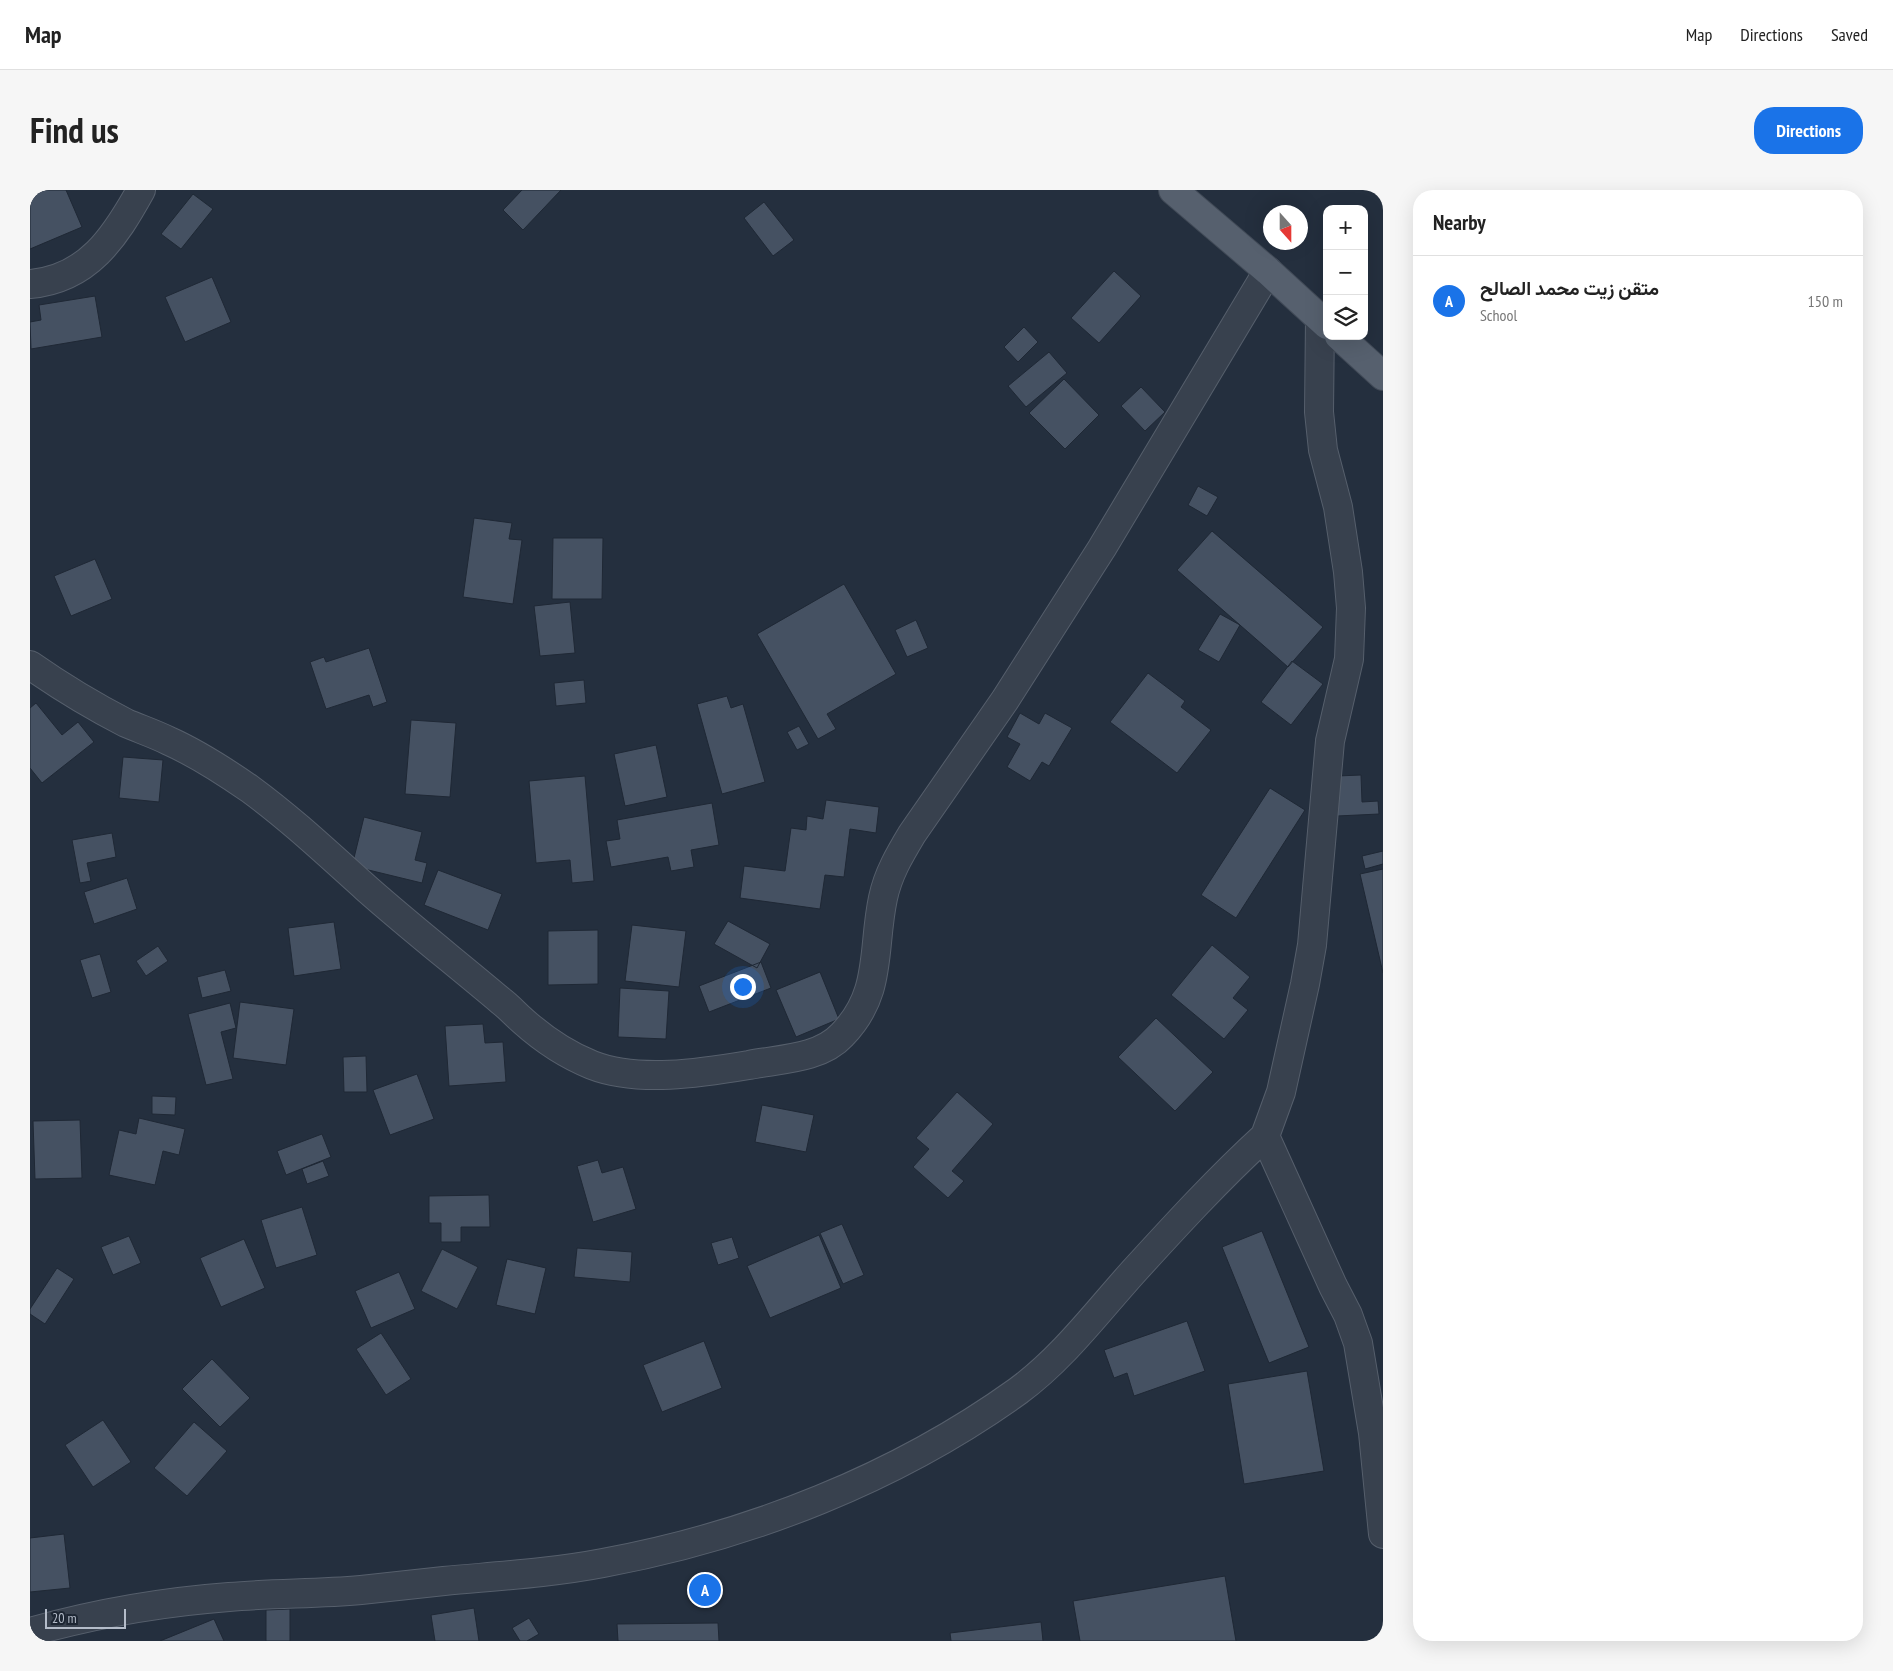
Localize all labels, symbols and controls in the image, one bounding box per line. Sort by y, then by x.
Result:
text: Map [25,19,62,50]
text: Map [1686,23,1712,46]
text: Directions [1740,23,1803,46]
text: Saved [1831,23,1868,46]
text: Find us [30,107,119,153]
button: Directions [1754,107,1863,154]
north arrow [1263,205,1308,250]
map controls [1323,205,1368,340]
button: + [1323,205,1368,250]
text: Nearby [1433,209,1486,236]
button: − [1323,250,1368,295]
text: متقن زيت محمد الصالح [1480,276,1659,300]
text: A [1445,291,1453,311]
text: 150 m [1808,291,1843,311]
button: layers [1323,295,1368,340]
text: School [1480,305,1517,325]
your location [730,974,756,1000]
pin: A [689,1571,721,1609]
scale bar [45,1606,126,1629]
text: 20 m [52,1609,77,1627]

